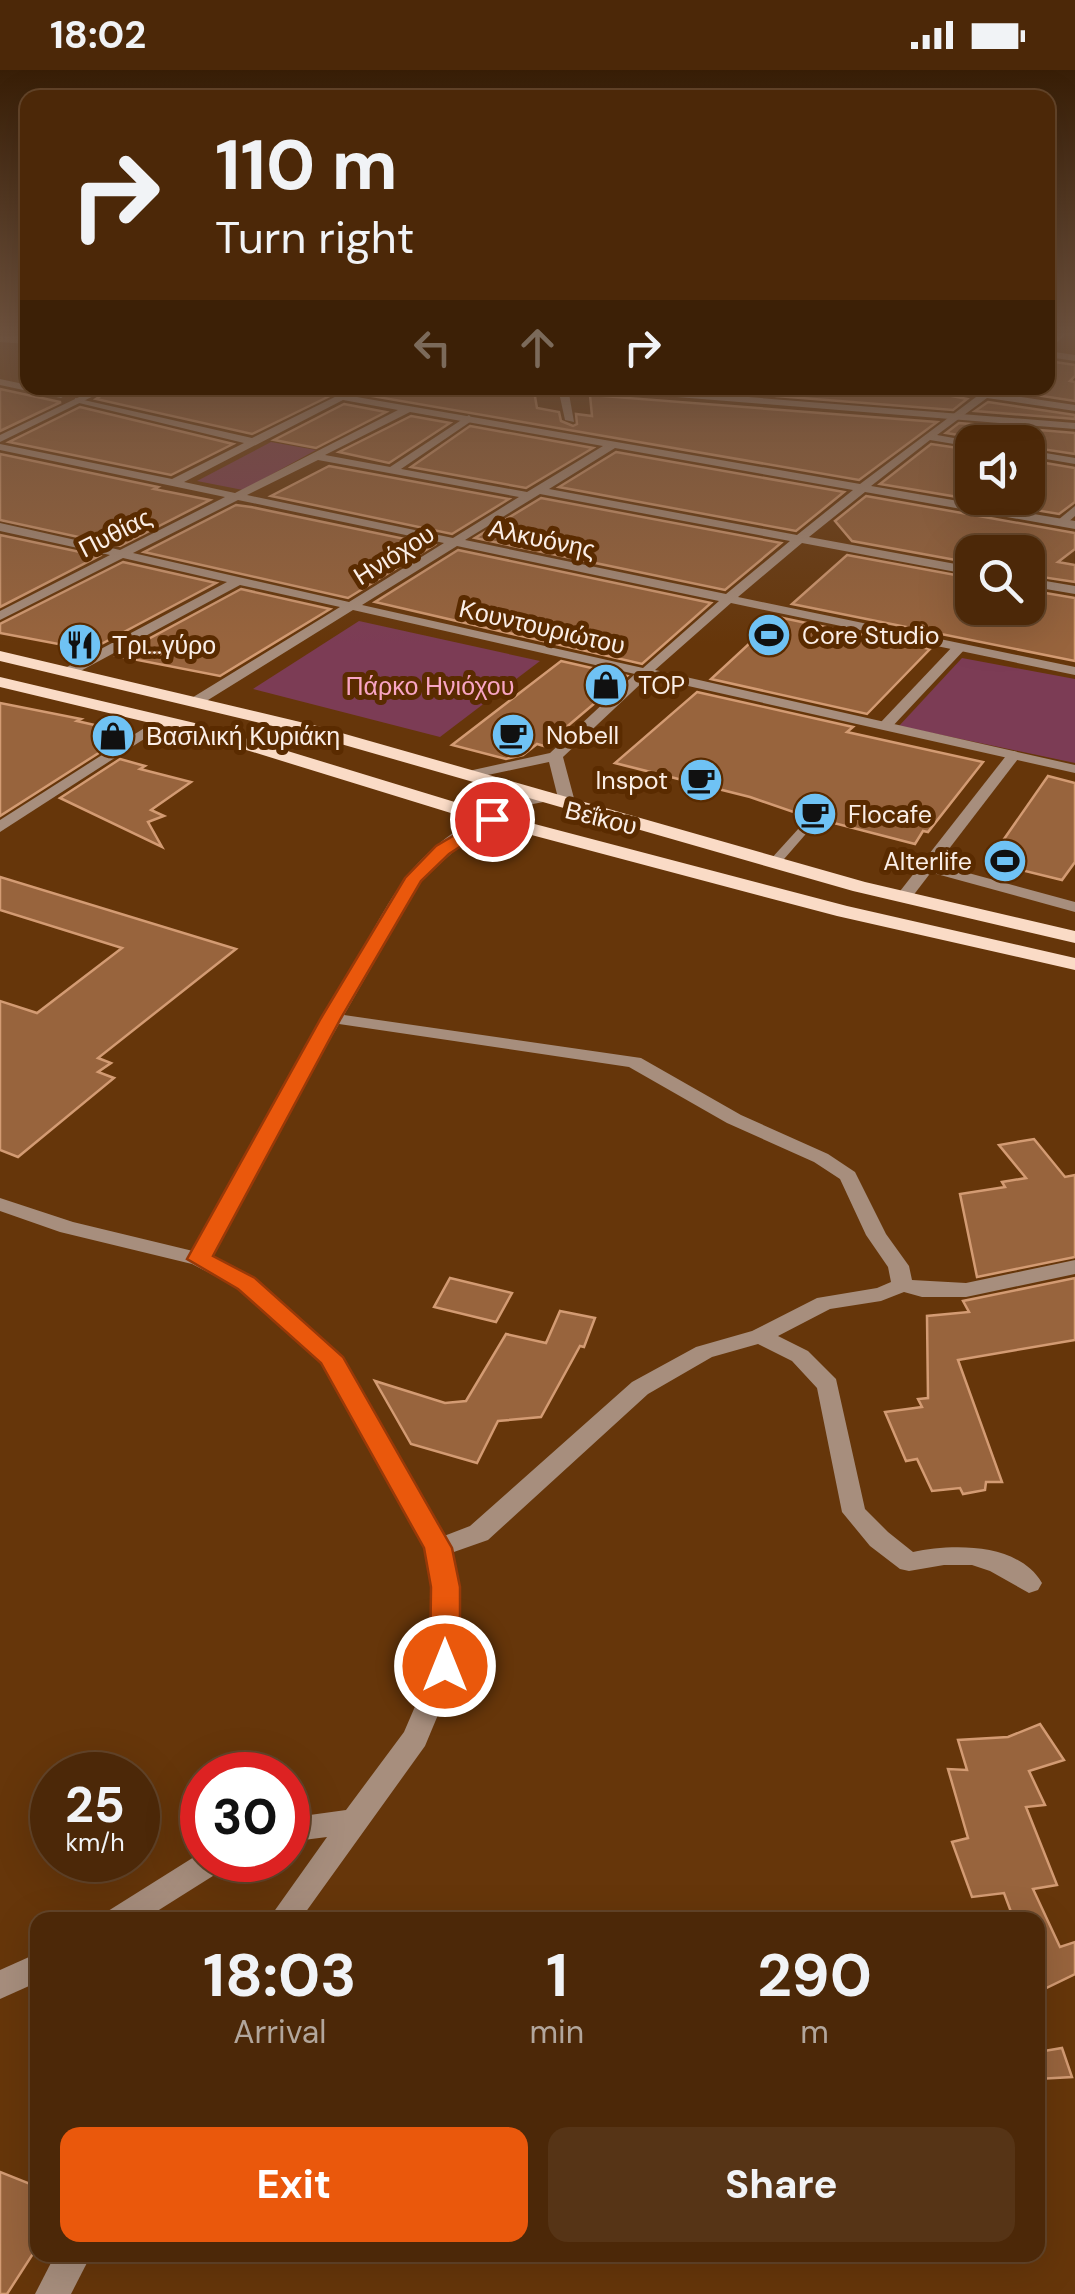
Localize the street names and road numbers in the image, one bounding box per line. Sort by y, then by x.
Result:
street label: Πυθίας [73,501,157,565]
street label: Αλκυόνης [486,512,598,566]
street label: Ηνιόχου [347,517,441,593]
street label: Κουντουριώτου [456,592,628,662]
street label: Βεΐκου [562,793,640,843]

